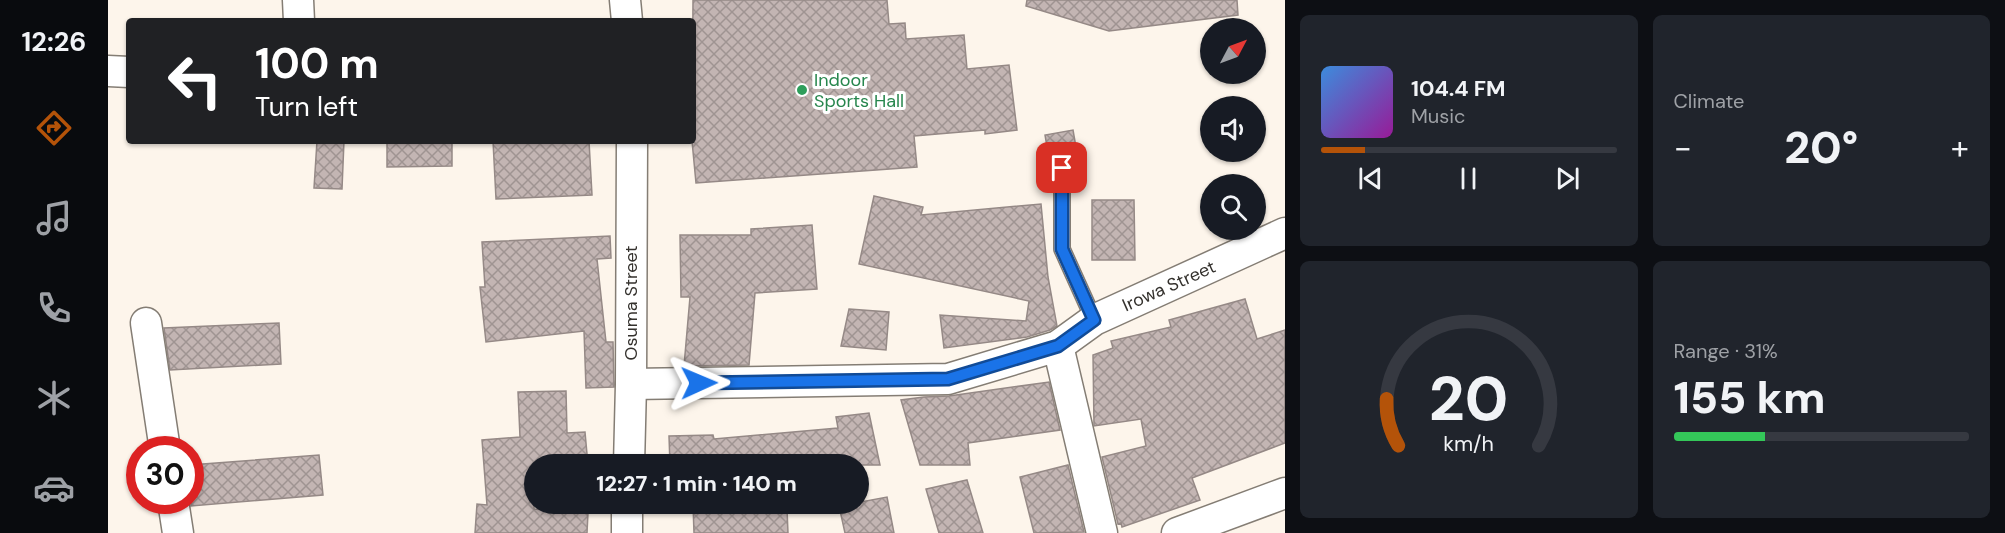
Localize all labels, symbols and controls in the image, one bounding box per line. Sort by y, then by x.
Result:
north arrow [1200,18,1266,84]
map controls [1200,18,1266,240]
text: 12:26 [22,24,86,59]
text: 100 m [255,36,379,91]
icon: left [156,42,234,120]
place label: Indoor Sports Hall [814,68,904,113]
text: 104.4 FM [1411,74,1506,103]
marker: Indoor Sports Hall [795,83,809,97]
text: Climate [1674,88,1744,114]
text: Turn left [255,89,358,124]
button: sound [1200,96,1266,162]
text: Music [1411,103,1466,129]
icon: directions [33,107,75,149]
text: 20° [1784,118,1858,177]
text: − [1674,126,1692,169]
text: + [1951,126,1969,169]
pin [1036,142,1087,193]
icon: arrive [1045,151,1078,184]
icon: previous [1354,162,1387,195]
icon: pause [1452,162,1485,195]
icon: next [1551,162,1584,195]
button: search [1200,174,1266,240]
icon: music [33,197,75,239]
street label: Osuma Street [619,246,643,360]
street label: Irowa Street [1118,255,1220,317]
icon: phone [33,287,75,329]
text: Range · 31% [1674,338,1778,364]
position arrow [667,351,731,415]
text: 20 [1429,358,1509,439]
text: 155 km [1674,368,1826,427]
icon: climate [33,377,75,419]
text: km/h [1443,431,1494,459]
speed limit sign: 30 [126,436,204,514]
icon: car [33,467,75,509]
text: 12:27 · 1 min · 140 m [596,469,797,498]

